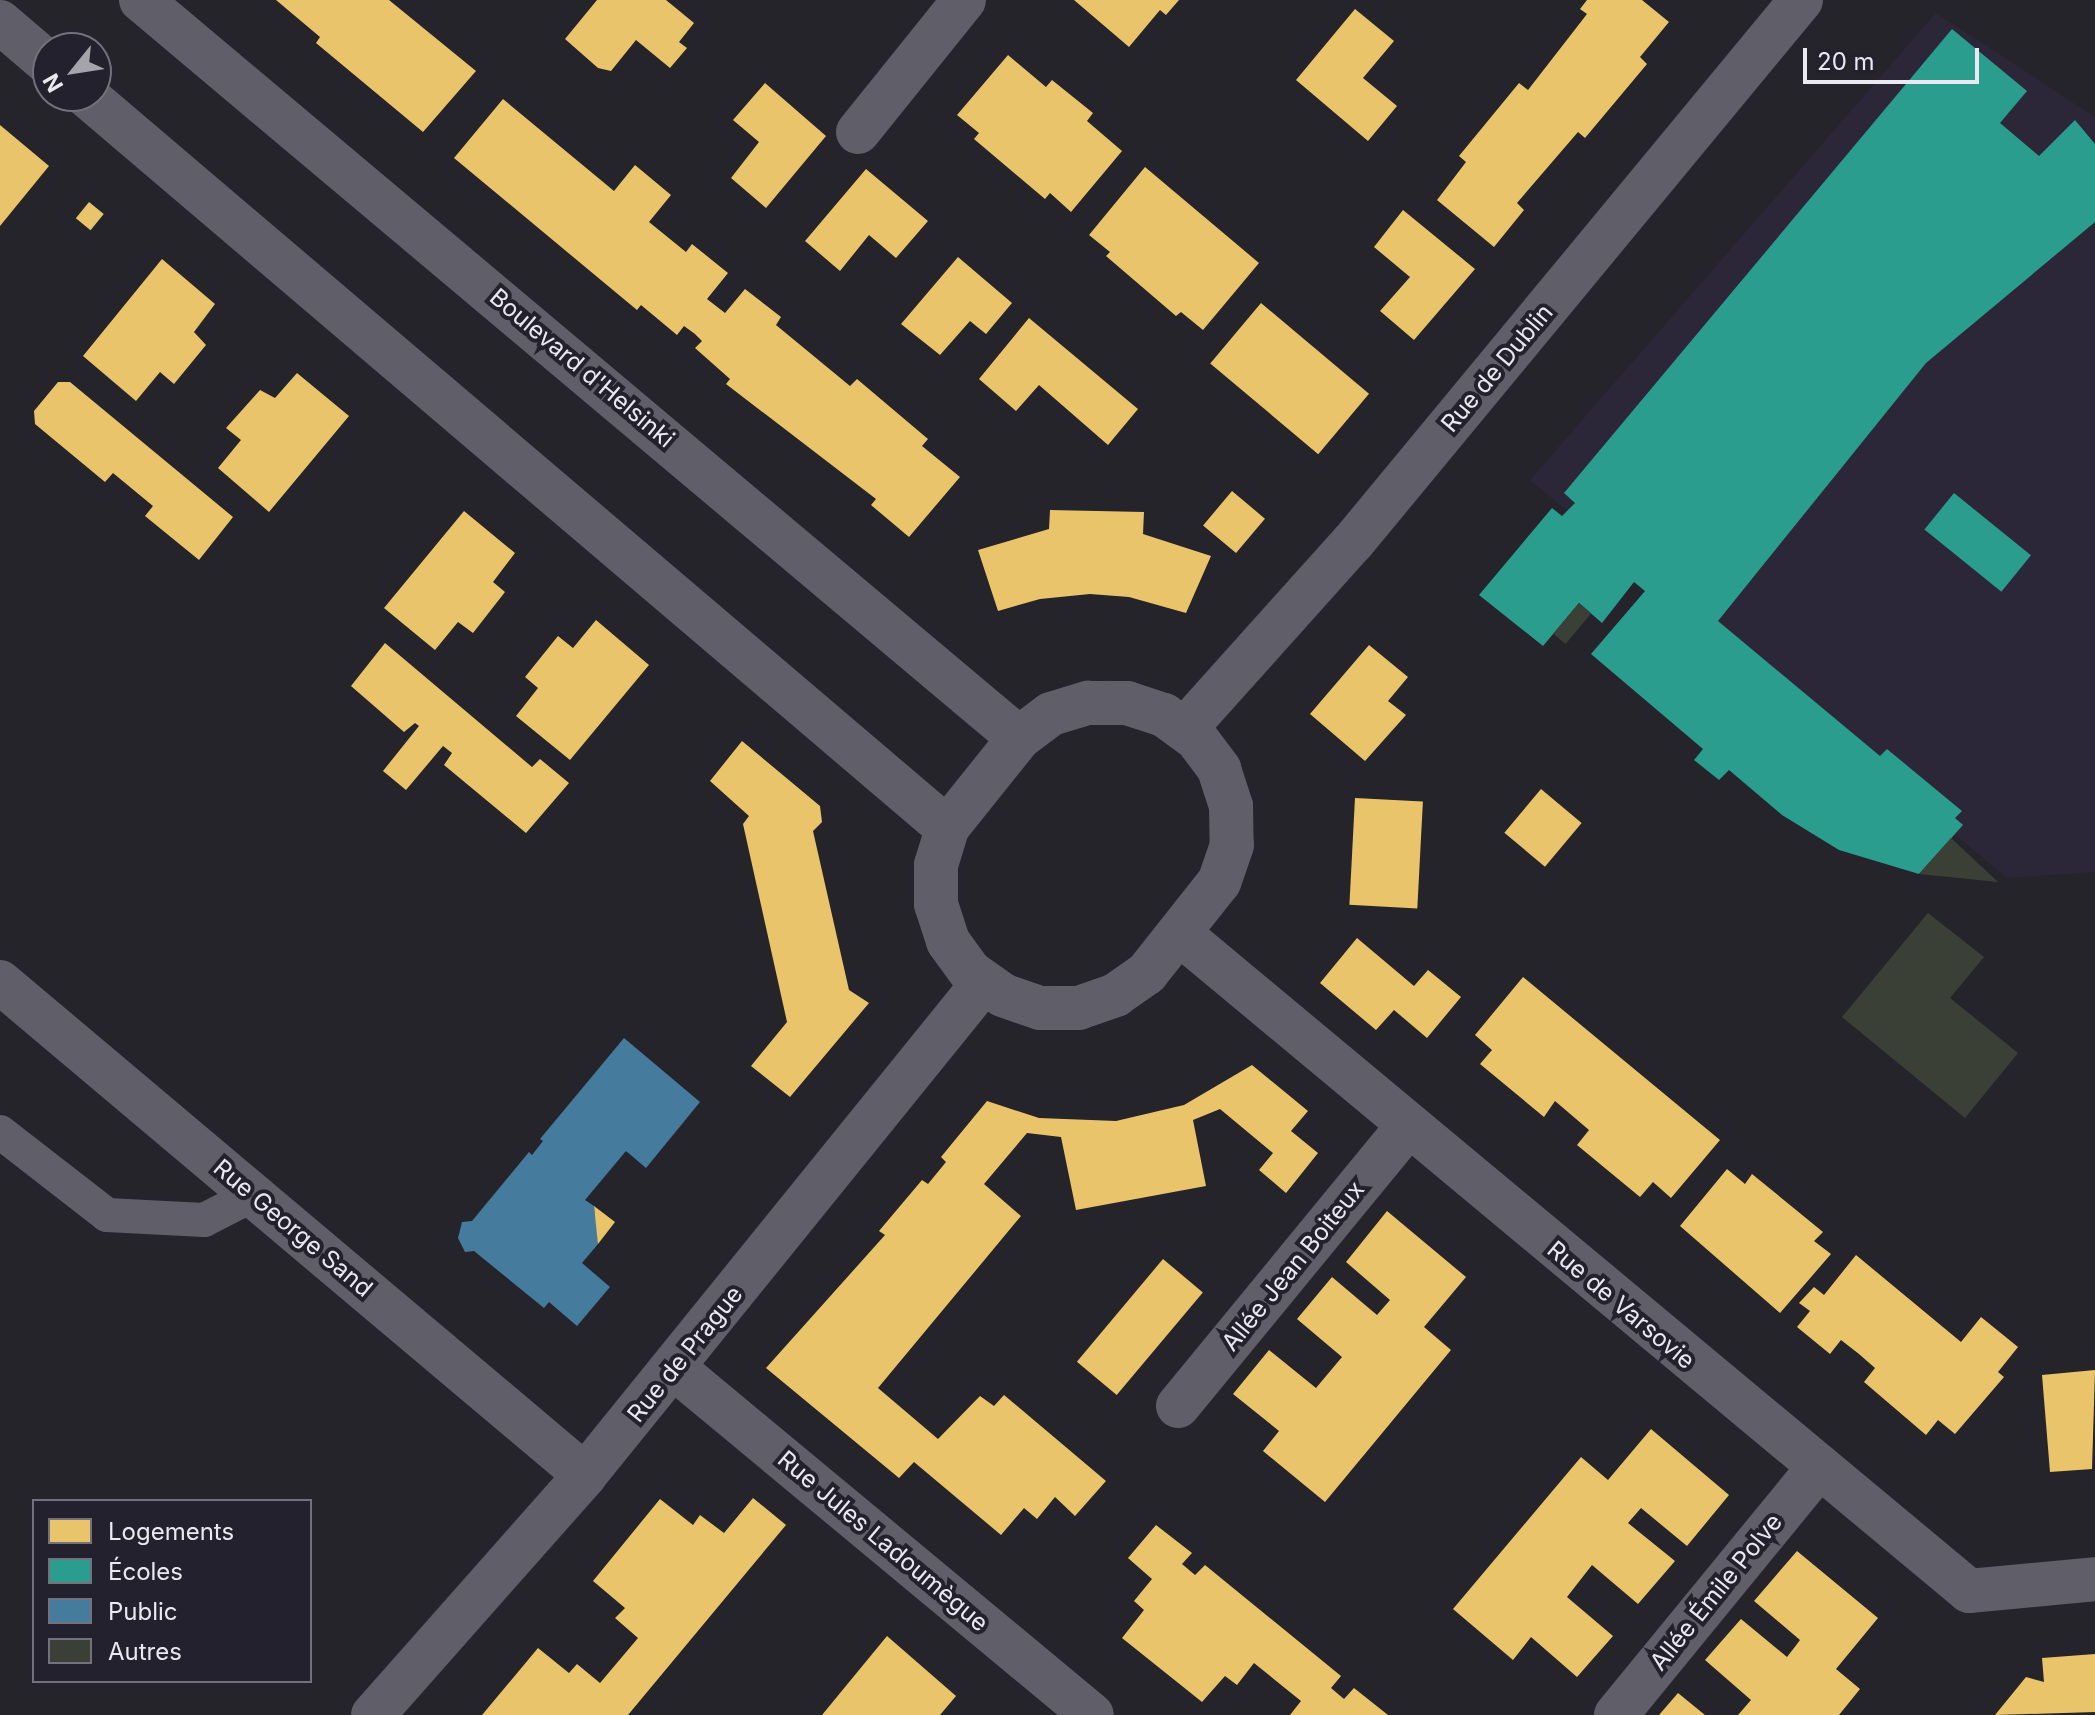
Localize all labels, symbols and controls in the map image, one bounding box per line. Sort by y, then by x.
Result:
north arrow [32,32,112,112]
scale bar [1807,32,1983,82]
text: 20 m [1817,47,1875,76]
text: N [37,69,68,97]
street label: Boulevard d'Helsinki [484,282,680,454]
street label: Rue de Dublin [1435,298,1559,438]
street label: Rue George Sand [208,1153,378,1303]
street label: Allée Jean Boiteux [1216,1175,1370,1357]
street label: Rue de Varsovie [1541,1235,1701,1375]
street label: Rue de Prague [621,1280,749,1428]
street label: Rue Jules Ladoumègue [772,1445,994,1637]
legend [32,1499,312,1683]
street label: Allée Émile Polve [1644,1508,1788,1676]
text: Logements [108,1517,234,1546]
text: Écoles [108,1557,183,1586]
text: Public [108,1597,178,1626]
text: Autres [108,1637,182,1666]

